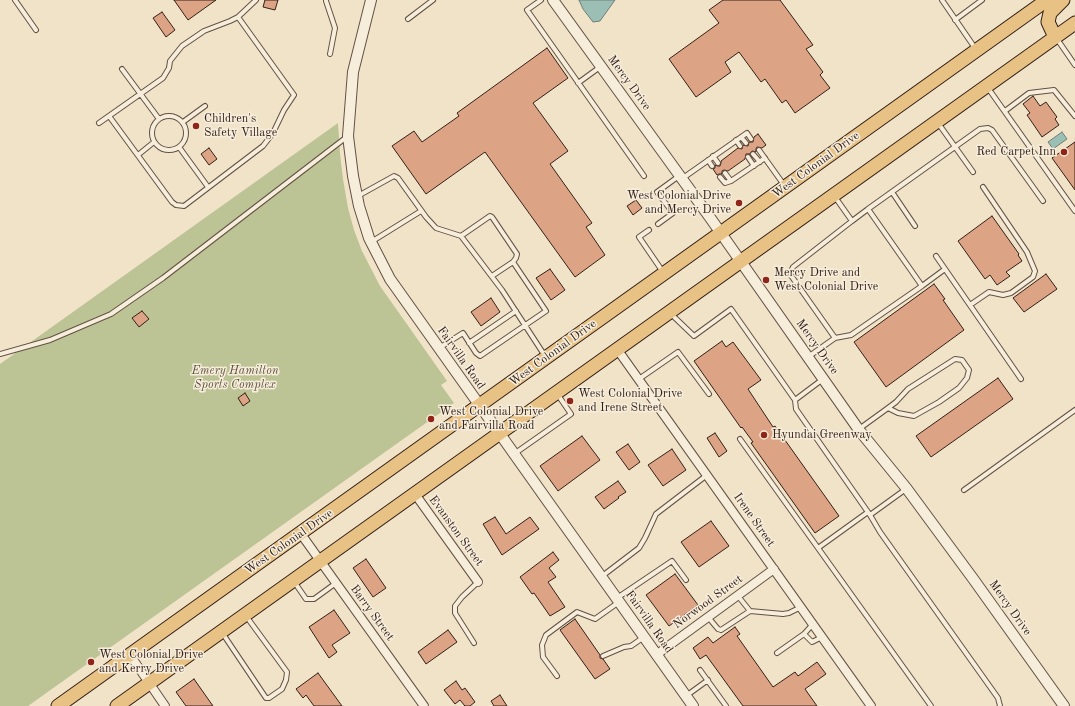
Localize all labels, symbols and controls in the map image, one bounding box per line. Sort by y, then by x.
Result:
street label: Mercy Drive [604,53,654,113]
place label: Children's Safety Village [204,112,277,140]
marker: Children's Safety Village [191,121,201,131]
street label: West Colonial Drive [770,129,862,201]
place label: Red Carpet Inn [976,145,1056,159]
marker: Red Carpet Inn [1059,147,1069,157]
place label: West Colonial Drive and Mercy Drive [627,189,731,217]
marker: West Colonial Drive and Mercy Drive [734,198,744,208]
place label: Mercy Drive and West Colonial Drive [774,266,878,294]
marker: Mercy Drive and West Colonial Drive [761,275,771,285]
street label: West Colonial Drive [507,317,599,389]
street label: Mercy Drive [793,317,841,377]
street label: Fairvilla Road [434,324,488,392]
park label: Emery Hamilton Sports Complex [191,364,279,392]
place label: West Colonial Drive and Irene Street [578,387,682,415]
marker: West Colonial Drive and Irene Street [565,396,575,406]
place label: West Colonial Drive and Fairvilla Road [439,405,543,433]
marker: West Colonial Drive and Fairvilla Road [426,414,436,424]
place label: Hyundai Greenway [772,428,872,442]
marker: Hyundai Greenway [759,430,769,440]
street label: Irene Street [730,490,778,550]
street label: Evanston Street [426,493,486,569]
street label: West Colonial Drive [242,506,336,578]
street label: Norwood Street [671,572,745,632]
street label: Mercy Drive [986,578,1034,638]
street label: Barry Street [347,582,397,644]
street label: Fairvilla Road [622,588,676,656]
place label: West Colonial Drive and Kerry Drive [99,648,203,676]
marker: West Colonial Drive and Kerry Drive [86,657,96,667]

